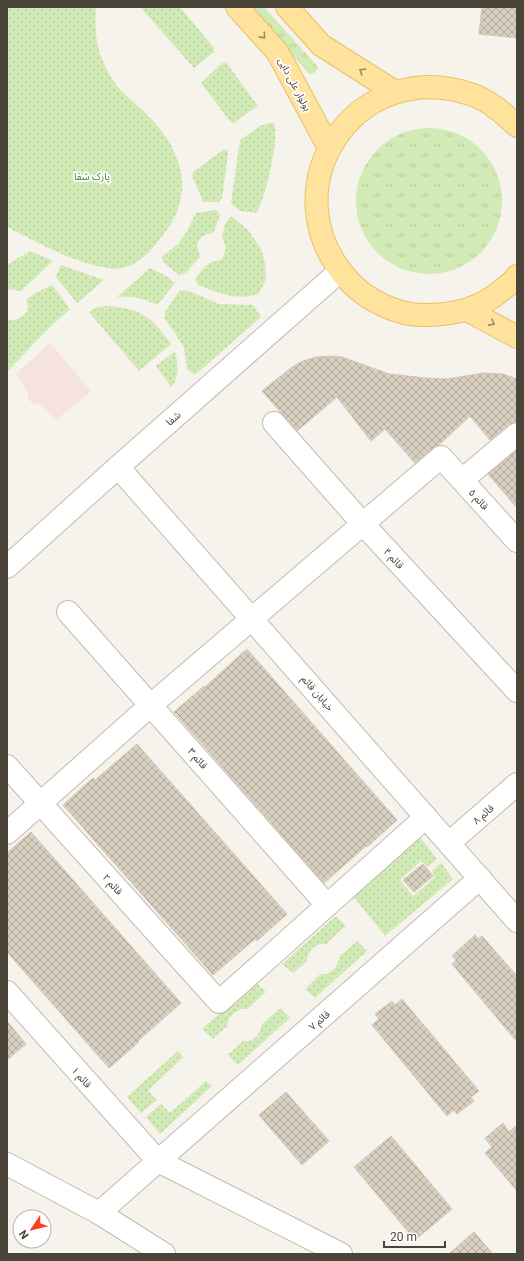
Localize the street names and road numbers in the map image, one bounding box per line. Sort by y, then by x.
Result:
street label: بولوار علی دایی [275,56,313,113]
street label: شفا [164,409,183,428]
street label: قائم ۵ [465,487,491,514]
street label: قائم ۴ [380,546,406,573]
street label: خیابان قائم [298,673,336,715]
street label: قائم ۳ [184,746,210,773]
street label: قائم ۸ [471,802,498,828]
street label: قائم ۲ [99,872,125,899]
street label: قائم ۷ [307,1008,334,1034]
street label: قائم ۱ [68,1065,94,1092]

